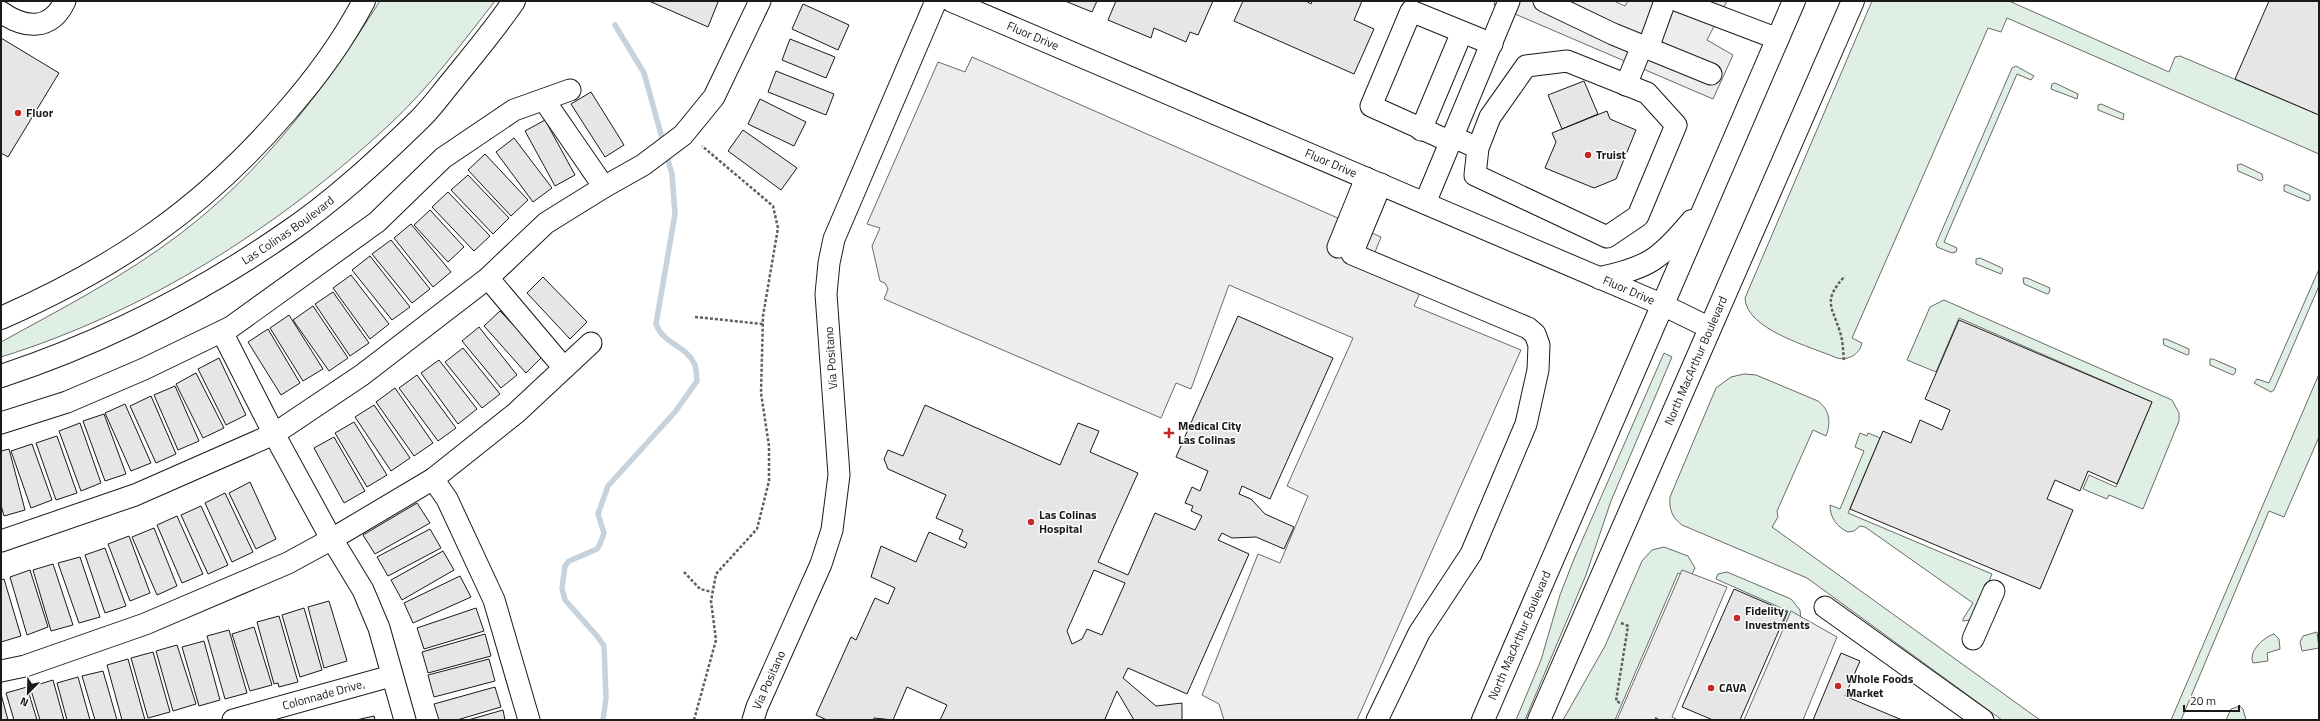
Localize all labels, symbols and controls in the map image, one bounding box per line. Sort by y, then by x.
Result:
street label: Fluor Drive [1004,16,1062,55]
place label: Fluor [26,103,54,122]
marker: Fluor [13,108,23,118]
street label: Fluor Drive [1302,143,1360,182]
place label: Truist [1596,145,1627,164]
marker: Truist [1583,150,1593,160]
street label: Las Colinas Boulevard [238,191,338,269]
street label: Fluor Drive [1600,270,1658,309]
street label: North MacArthur Boulevard [1659,293,1732,428]
street label: Via Positano [819,326,842,390]
place label: Medical City Las Colinas [1178,416,1241,449]
marker: Medical City Las Colinas [1163,427,1175,439]
place label: Las Colinas Hospital [1039,505,1097,538]
marker: Las Colinas Hospital [1026,517,1036,527]
street label: North MacArthur Boulevard [1483,568,1555,703]
place label: Fidelity Investments [1745,601,1810,634]
marker: Fidelity Investments [1732,613,1742,623]
street label: Via Positano [747,647,790,713]
place label: Whole Foods Market [1846,669,1914,702]
north arrow [8,673,48,713]
street label: Colonnade Drive, [280,674,367,715]
place label: CAVA [1719,678,1747,697]
marker: Whole Foods Market [1833,681,1843,691]
marker: CAVA [1706,683,1716,693]
scale bar [2184,687,2239,713]
text: 20 m [2190,691,2216,710]
text: N [17,693,31,711]

